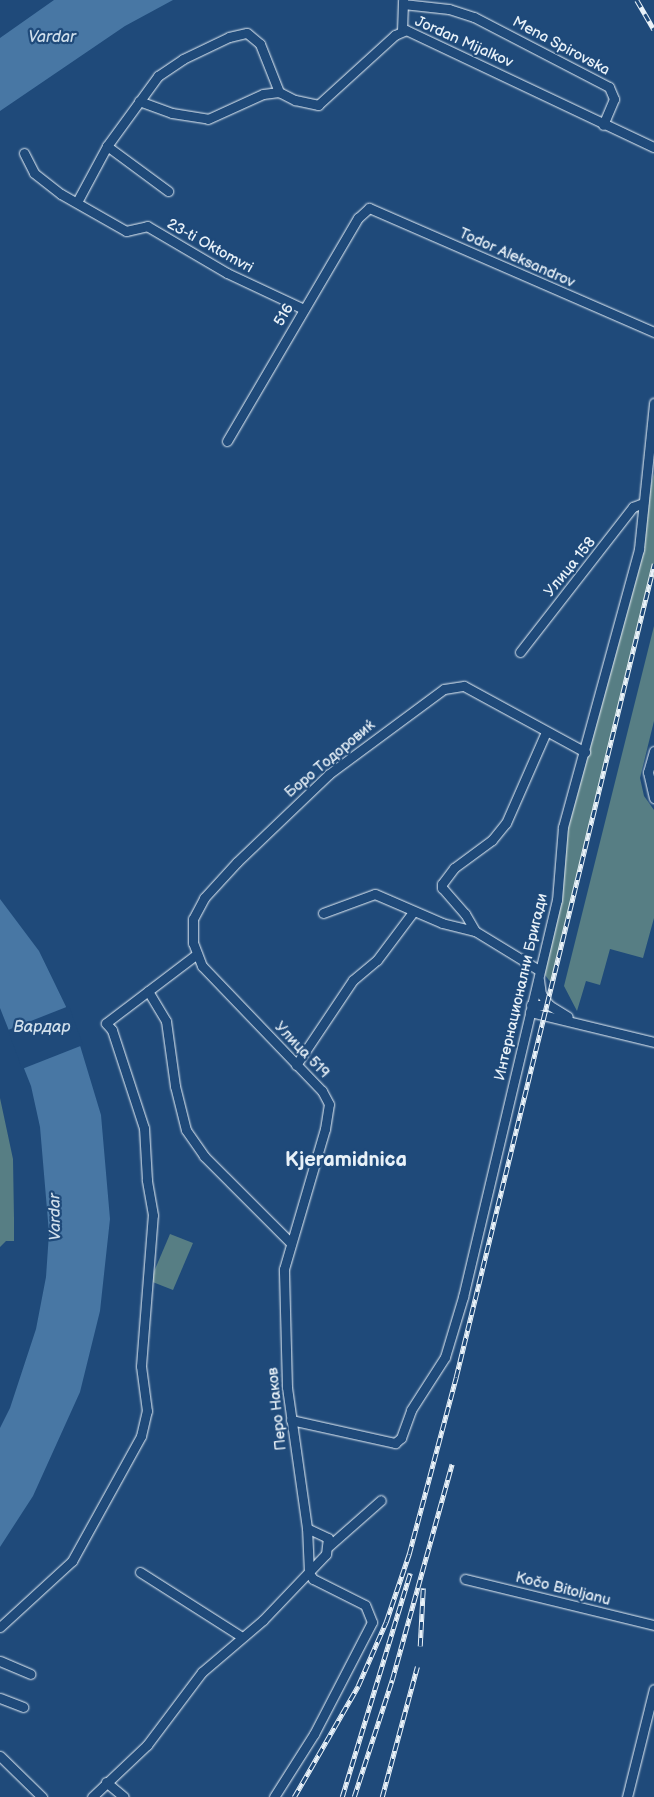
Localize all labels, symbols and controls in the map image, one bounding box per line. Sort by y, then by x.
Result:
street label: Jordan Mijalkov [412,12,516,72]
street label: Mena Spirovska [509,13,613,79]
water label: Vardar [28,28,76,48]
street label: 23-ti Oktomvri [164,215,256,277]
street label: Todor Aleksandrov [456,224,578,292]
street label: 516 [270,300,298,330]
street label: Улица 158 [540,534,600,600]
street label: Боро Тодоровиќ [281,716,379,802]
street label: Интернационални Бригади [491,892,551,1082]
water label: Вардар [14,1018,70,1038]
street label: Улица 519 [271,1018,333,1082]
district label: Kjeramidnica [285,1148,407,1172]
water label: Vardar [46,1193,66,1241]
street label: Перо Наков [264,1367,290,1451]
street label: Kočo Bitoljanu [514,1569,612,1609]

